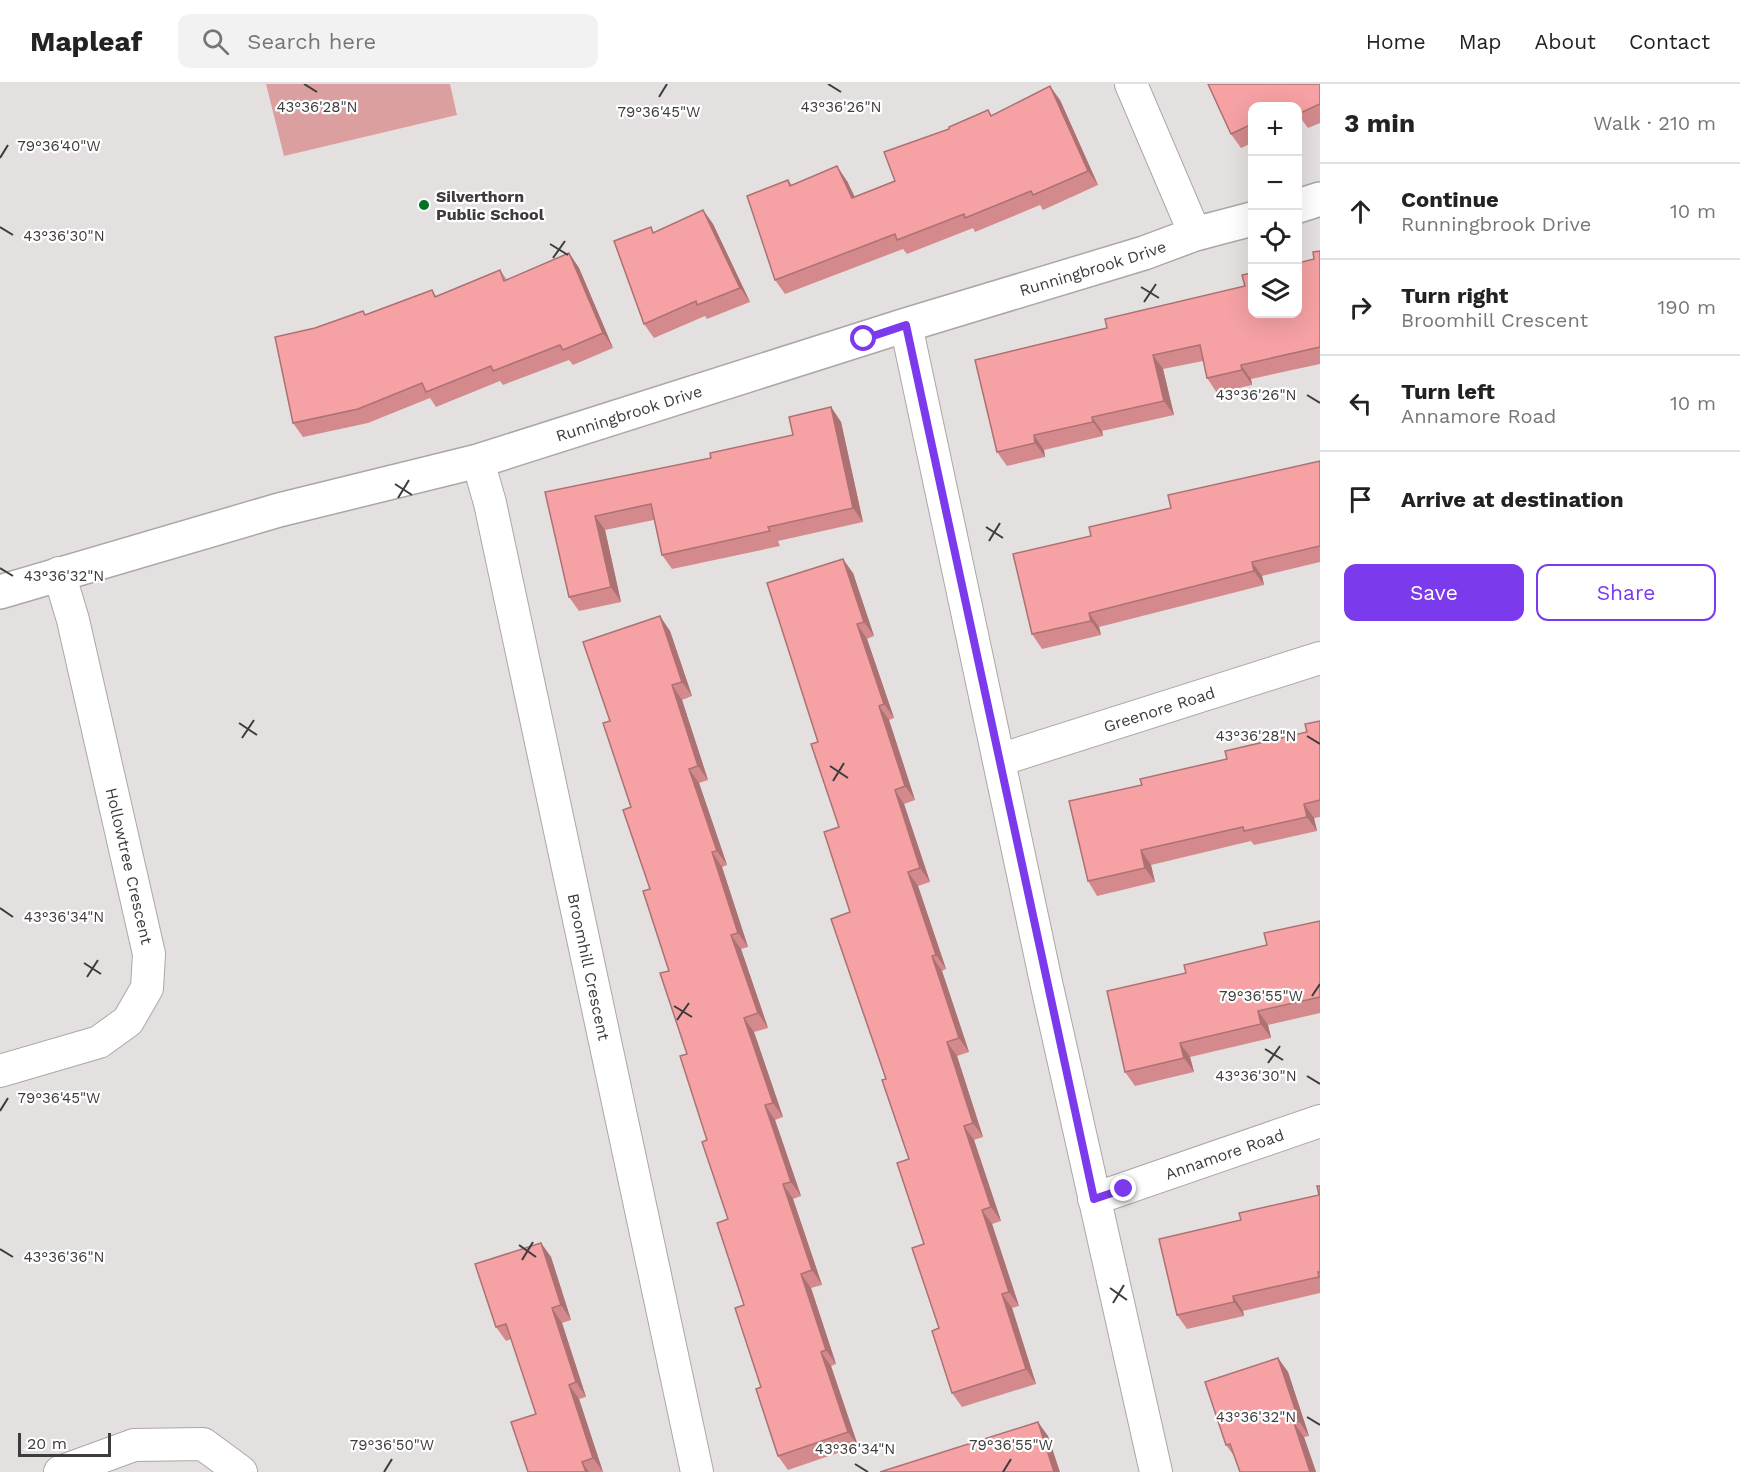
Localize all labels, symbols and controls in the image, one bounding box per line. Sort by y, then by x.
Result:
search box [178,14,598,68]
text: Mapleaf [30,25,142,58]
icon: search [199,25,232,58]
text: Search here [247,29,376,54]
text: Home [1366,29,1426,54]
text: Map [1459,29,1502,54]
text: About [1535,29,1596,54]
text: Contact [1629,29,1710,54]
text: 43°36'28"N [276,98,358,116]
text: 43°36'26"N [800,98,882,116]
map controls [1248,102,1302,318]
button: + [1248,102,1302,156]
text: 79°36'45"W [618,103,700,121]
text: 3 min [1344,108,1415,138]
text: Walk · 210 m [1593,111,1716,135]
text: 79°36'40"W [17,137,101,155]
button: − [1248,156,1302,210]
place label: Silverthorn Public School [436,187,545,224]
text: Continue [1401,187,1499,212]
icon: ahead [1344,195,1377,228]
marker: Silverthorn Public School [417,198,431,212]
text: 10 m [1670,199,1716,223]
button: locate [1248,210,1302,264]
text: Runningbrook Drive [1401,212,1591,236]
text: 43°36'30"N [23,227,105,245]
street label: Runningbrook Drive [1017,236,1169,300]
button: layers [1248,264,1302,318]
text: Turn right [1401,283,1508,308]
icon: right [1344,291,1377,324]
text: 190 m [1658,295,1716,319]
text: Broomhill Crescent [1401,308,1588,332]
route start [850,325,876,351]
text: Turn left [1401,379,1495,404]
street label: Runningbrook Drive [553,381,704,445]
text: 43°36'26"N [1215,386,1297,404]
icon: left [1344,387,1377,420]
text: 10 m [1670,391,1716,415]
text: Annamore Road [1401,404,1556,428]
icon: arrive [1344,483,1377,516]
text: Arrive at destination [1401,487,1624,512]
button: Save [1344,564,1524,621]
button: Share [1536,564,1716,621]
text: 43°36'32"N [24,567,104,585]
street label: Greenore Road [1101,683,1217,736]
text: 43°36'28"N [1215,727,1297,745]
street label: Hollowtree Crescent [102,786,156,946]
street label: Broomhill Crescent [564,892,614,1042]
text: 43°36'34"N [24,908,104,926]
text: 79°36'55"W [1219,987,1303,1005]
text: 43°36'30"N [1215,1067,1297,1085]
text: 79°36'45"W [18,1089,100,1107]
street label: Annamore Road [1163,1125,1286,1183]
route end [1110,1175,1136,1201]
text: 43°36'36"N [23,1248,105,1266]
text: 43°36'32"N [1216,1408,1296,1426]
scale bar [18,1430,111,1458]
text: 20 m [27,1434,67,1453]
text: 79°36'50"W [350,1436,434,1454]
text: 79°36'55"W [969,1436,1053,1454]
text: 43°36'34"N [815,1440,895,1458]

